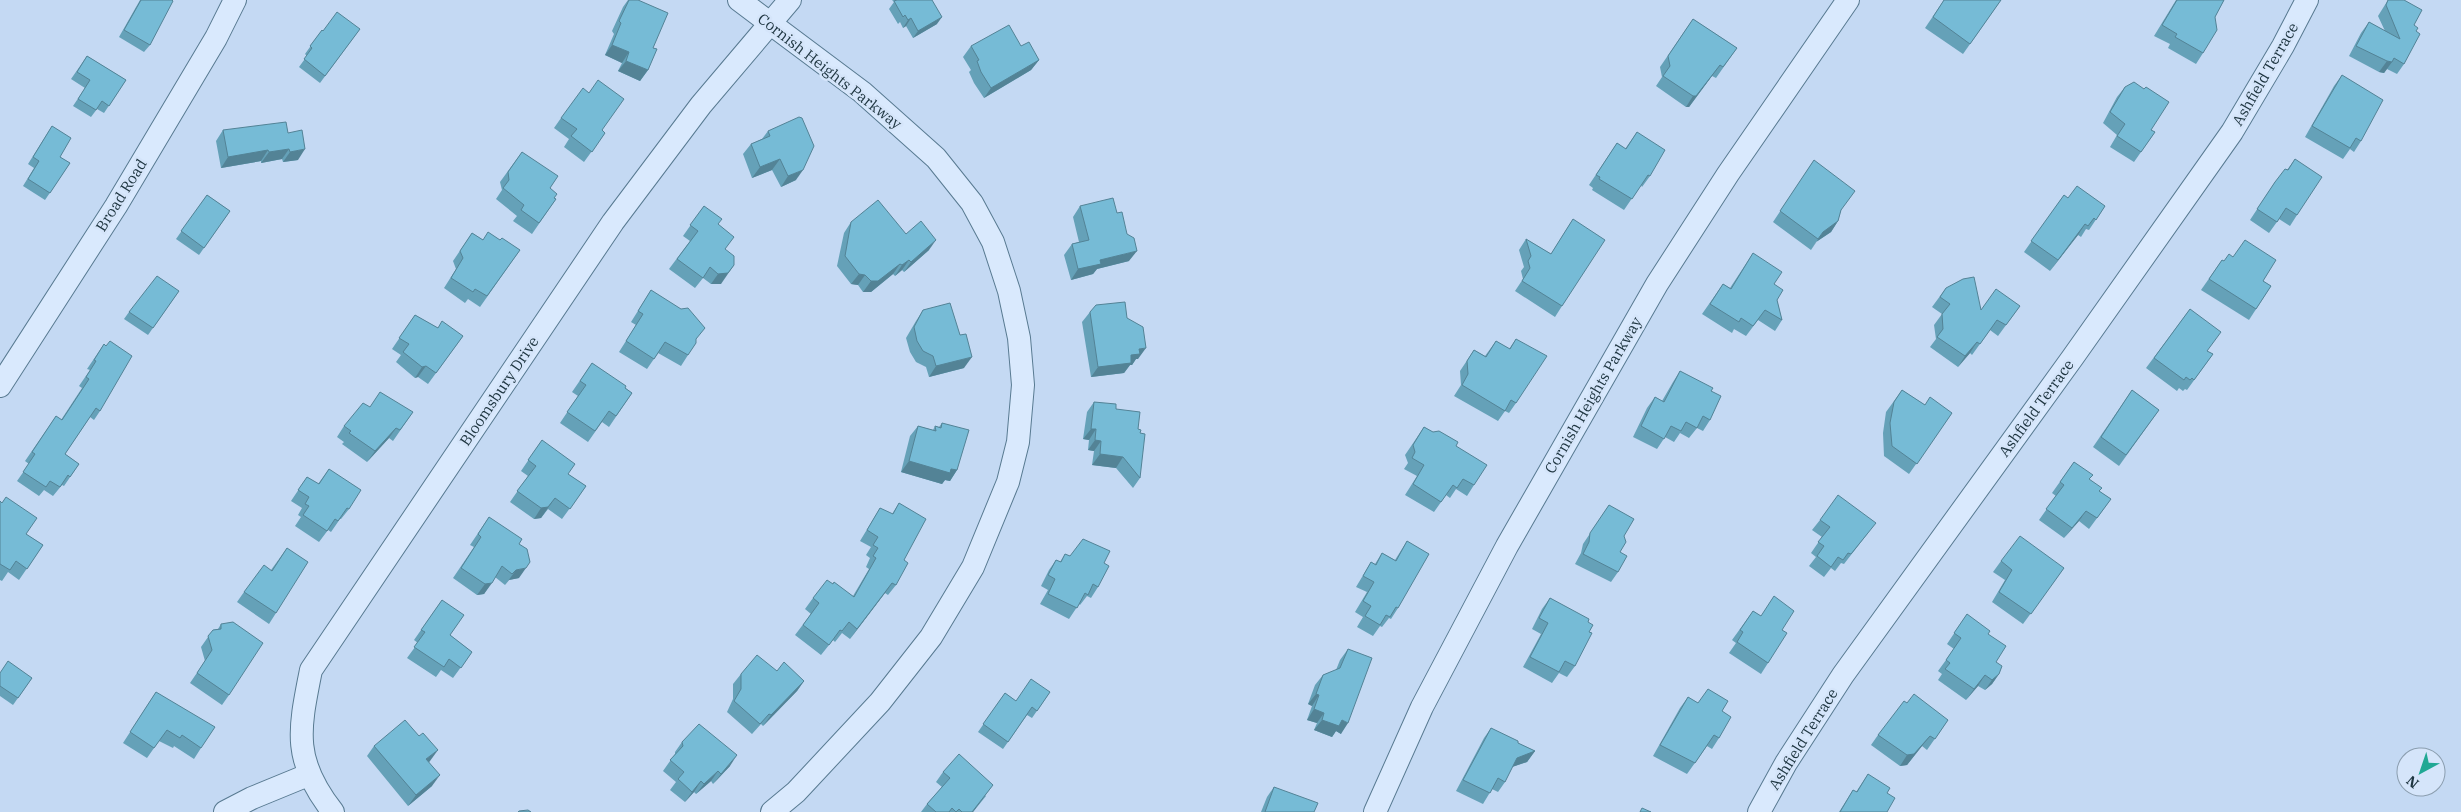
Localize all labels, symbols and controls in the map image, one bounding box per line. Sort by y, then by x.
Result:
street label: Cornish Heights Parkway [754,9,906,133]
street label: Ashfield Terrace [2228,19,2302,129]
street label: Broad Road [91,155,151,235]
street label: Cornish Heights Parkway [1540,313,1646,477]
street label: Bloomsbury Drive [455,333,543,449]
street label: Ashfield Terrace [1994,356,2078,460]
street label: Ashfield Terrace [1764,685,1842,793]
north arrow [2396,747,2446,797]
text: N [2403,772,2423,792]

